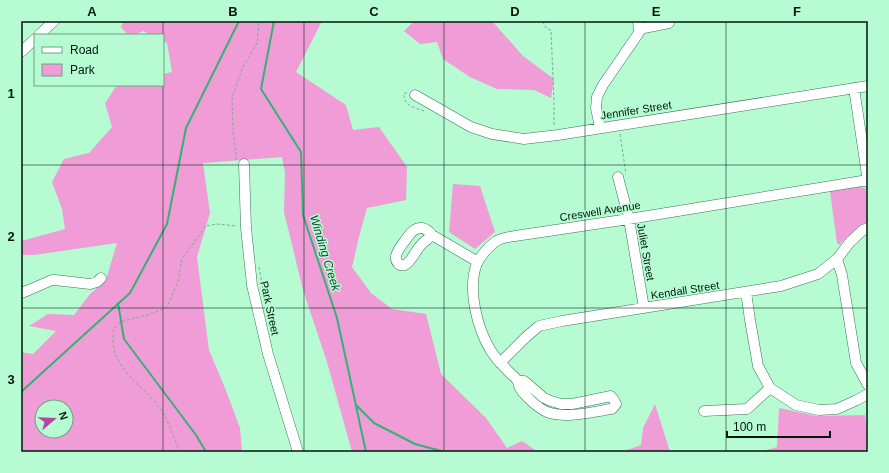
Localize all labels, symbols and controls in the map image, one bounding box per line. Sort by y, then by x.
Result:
text: A [87,4,97,19]
text: B [228,4,238,19]
text: C [369,4,379,19]
text: D [510,4,520,19]
text: E [652,4,661,19]
text: F [793,4,801,19]
legend [34,34,164,86]
text: Road [70,43,99,57]
text: Park [70,63,96,77]
text: 1 [7,86,15,101]
street label: Jennifer Street [600,98,672,122]
street label: Creswell Avenue [559,199,641,223]
water label: Winding Creek [307,213,343,294]
street label: Juliet Street [635,222,657,282]
text: 2 [7,229,15,244]
street label: Kendall Street [650,279,720,301]
street label: Park Street [258,280,282,336]
text: 3 [7,372,15,387]
north arrow [34,399,74,439]
text: N [56,410,70,422]
scale bar [727,413,830,439]
text: 100 m [733,420,766,434]

